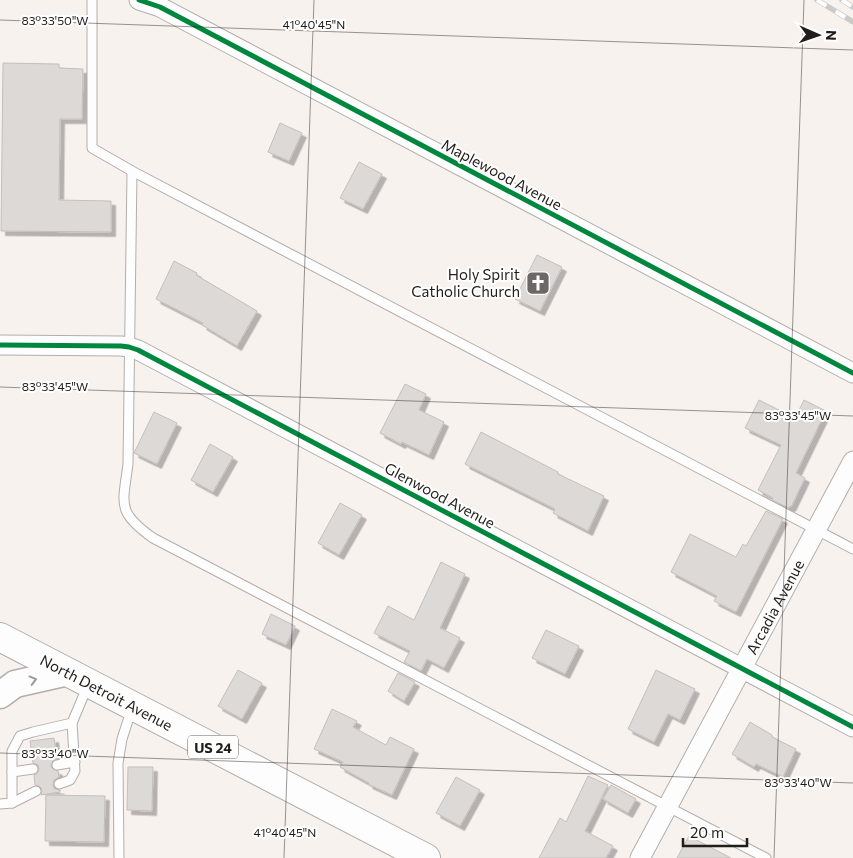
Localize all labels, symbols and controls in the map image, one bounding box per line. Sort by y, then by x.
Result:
north arrow [793,10,843,60]
text: 83°33'50"W [21,13,89,27]
text: 41°40'45"N [283,17,345,31]
text: N [823,30,840,41]
street label: Maplewood Avenue [439,135,565,213]
place label: Holy Spirit Catholic Church [411,265,520,300]
church icon: Holy Spirit Catholic Church [525,270,551,296]
text: 83°33'45"W [22,379,88,393]
text: 83°33'45"W [765,408,831,422]
street label: Glenwood Avenue [382,458,498,532]
street label: Arcadia Avenue [742,556,807,657]
street label: North Detroit Avenue [37,651,176,734]
one-way arrow [28,675,37,686]
road number: US 24 [188,736,238,759]
text: 83°33'40"W [21,746,89,760]
text: 83°33'40"W [764,775,832,789]
scale bar [683,816,747,848]
text: 20 m [690,823,724,841]
text: 41°40'45"N [254,825,316,839]

